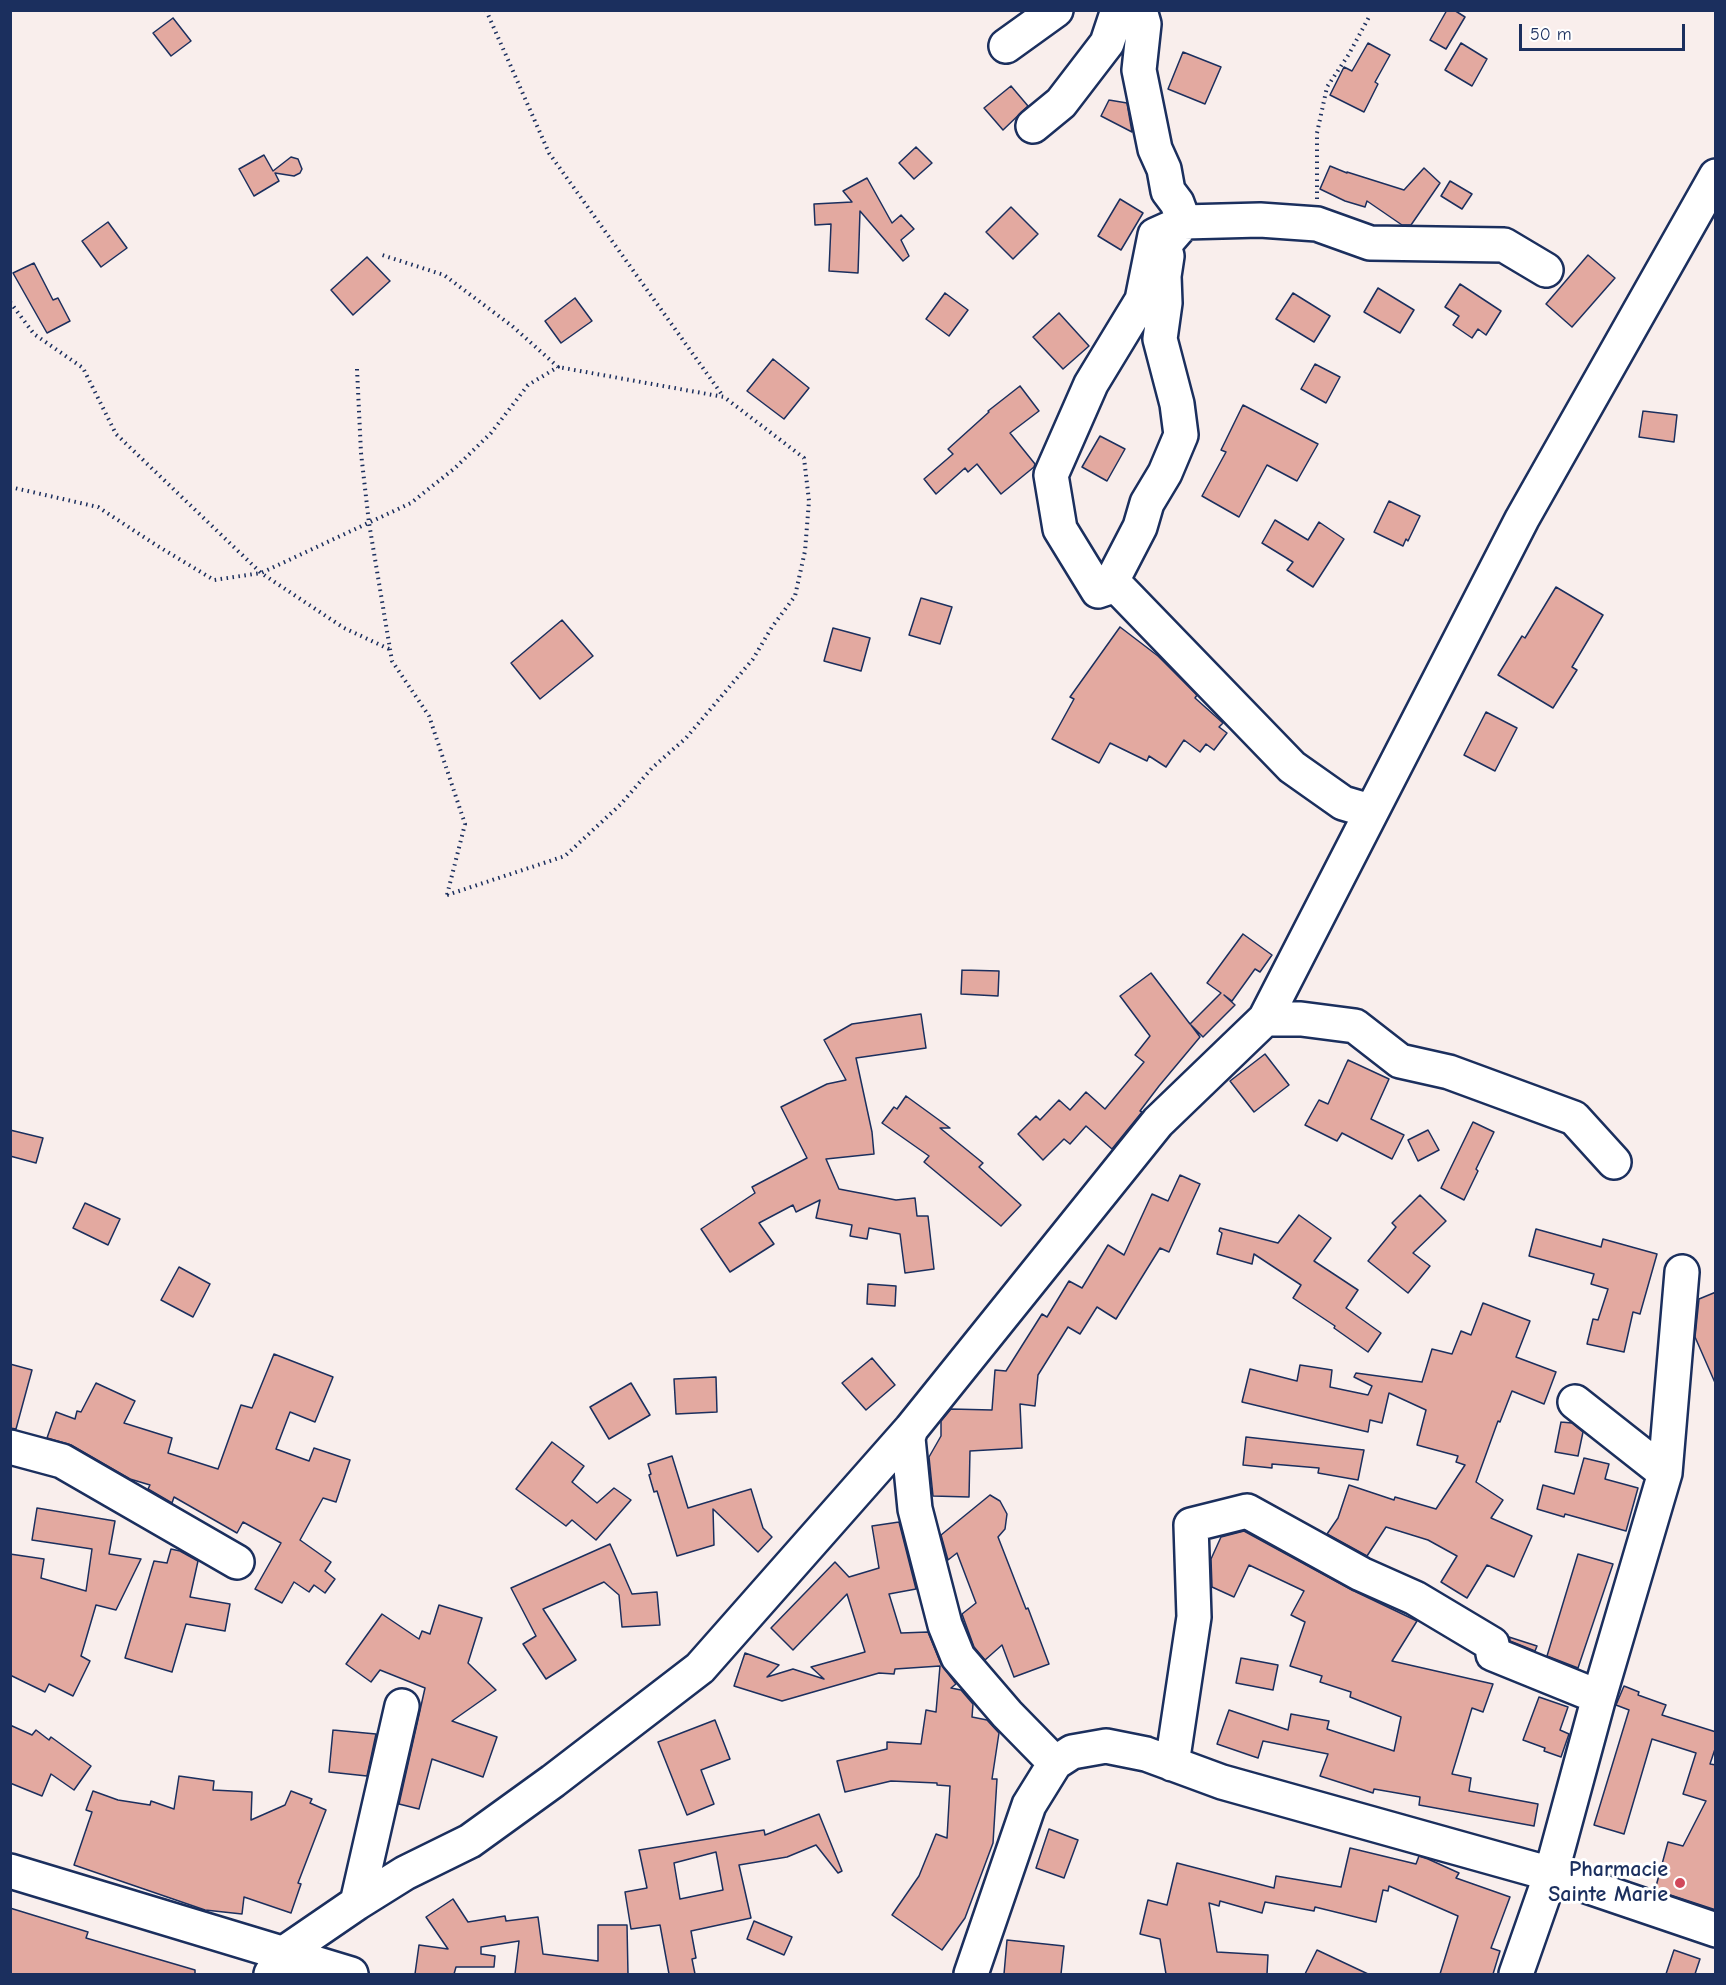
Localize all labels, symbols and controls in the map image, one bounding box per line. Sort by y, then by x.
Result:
scale bar [1522,12,1688,50]
text: 50 m [1530,24,1572,45]
place label: Pharmacie Sainte Marie [1548,1857,1668,1909]
marker: Pharmacie Sainte Marie [1673,1876,1687,1890]

